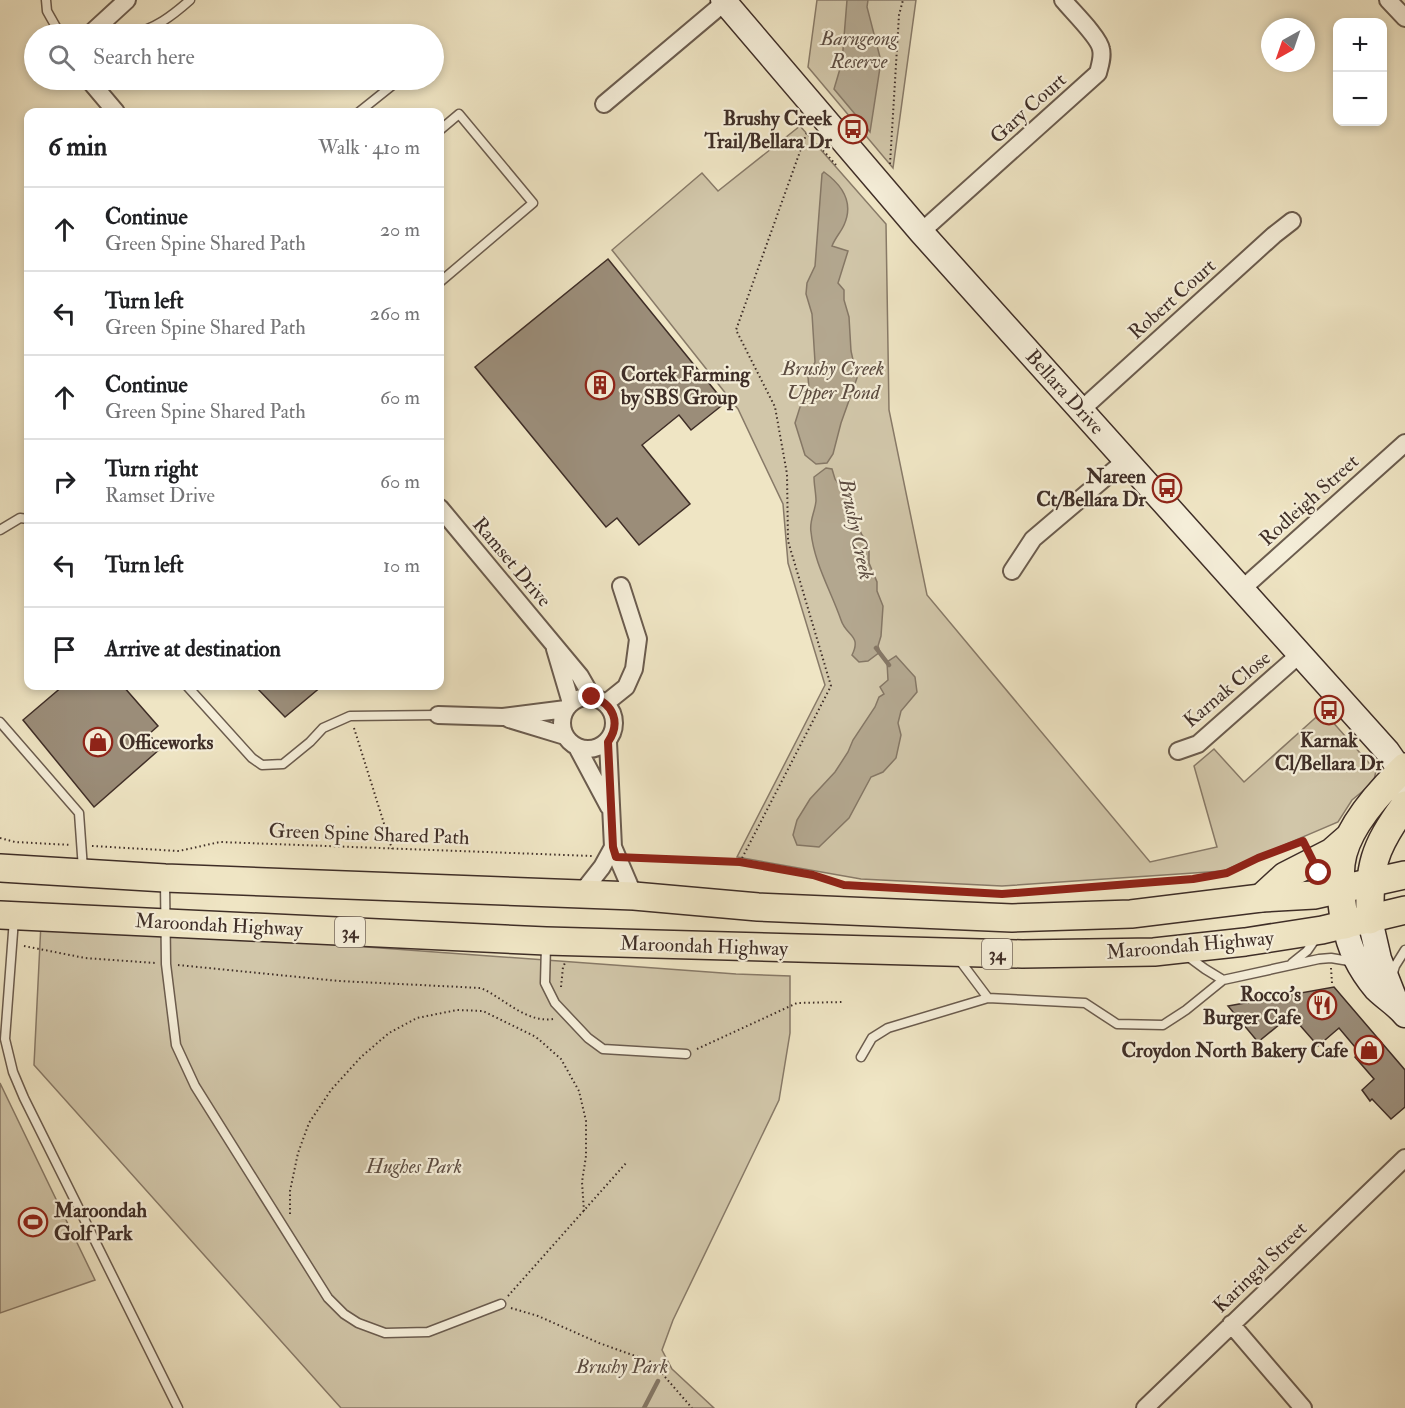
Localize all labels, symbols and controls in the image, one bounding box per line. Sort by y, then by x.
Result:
north arrow [1261,18,1315,72]
map controls [1333,18,1387,126]
button: + [1333,18,1387,72]
search box [24,24,444,90]
park label: Barngeong Reserve [819,26,899,74]
icon: search [45,41,78,74]
text: Search here [93,43,195,71]
street label: Gary Court [985,67,1072,149]
button: − [1333,72,1387,126]
place label: Brushy Creek Trail/Bellara Dr [703,106,833,154]
bus stop icon: Brushy Creek Trail/Bellara Dr [837,113,869,145]
text: 6 min [48,131,107,163]
text: Walk · 410 m [318,135,420,160]
text: Continue [105,203,188,231]
icon: ahead [48,213,81,246]
text: 20 m [380,217,420,242]
text: Green Spine Shared Path [105,231,306,256]
street label: Robert Court [1123,253,1221,345]
text: Turn left [105,287,184,315]
icon: left [48,297,81,330]
text: 260 m [370,301,420,326]
text: Green Spine Shared Path [105,315,306,340]
street label: Bellara Drive [1020,344,1110,440]
water label: Brushy Creek Upper Pond [780,355,885,406]
place label: Cortek Farming by SBS Group [620,362,751,411]
building icon: Cortek Farming by SBS Group [584,369,616,401]
text: Continue [105,371,188,399]
icon: ahead [48,381,81,414]
text: 60 m [380,385,420,410]
text: Green Spine Shared Path [105,399,306,424]
street label: Rodleigh Street [1254,449,1364,551]
text: Turn right [105,455,198,483]
place label: Nareen Ct/Bellara Dr [1036,464,1147,512]
icon: right [48,465,81,498]
text: 60 m [380,469,420,494]
bus stop icon: Nareen Ct/Bellara Dr [1151,472,1183,504]
water label: Brushy Creek [832,475,880,582]
text: Ramset Drive [105,483,215,508]
street label: Ramset Drive [467,512,557,612]
icon: left [48,549,81,582]
text: Turn left [105,551,184,579]
text: 10 m [383,553,420,578]
icon: arrive [48,633,81,666]
text: Arrive at destination [105,635,281,663]
street label: Karnak Close [1178,645,1276,733]
route end [578,683,604,709]
bus stop icon: Karnak Cl/Bellara Dr [1313,694,1345,726]
shop icon: Officeworks [82,726,114,758]
place label: Karnak Cl/Bellara Dr [1275,728,1384,776]
place label: Officeworks [119,730,213,755]
street label: Green Spine Shared Path [268,818,470,851]
route start [1305,859,1331,885]
street label: Maroondah Highway [134,908,305,942]
road number: 34 [335,917,365,947]
street label: Maroondah Highway [1105,925,1276,965]
street label: Maroondah Highway [620,931,790,961]
road number: 34 [982,939,1012,969]
place label: Rocco's Burger Cafe [1203,982,1302,1031]
restaurant icon: Rocco's Burger Cafe [1306,989,1338,1021]
shop icon: Croydon North Bakery Cafe [1353,1034,1385,1066]
place label: Croydon North Bakery Cafe [1121,1038,1349,1064]
park label: Hughes Park [365,1154,462,1179]
place label: Maroondah Golf Park [53,1198,147,1246]
sports icon: Maroondah Golf Park [17,1206,49,1238]
street label: Karingal Street [1208,1216,1313,1318]
park label: Brushy Park [575,1354,668,1379]

